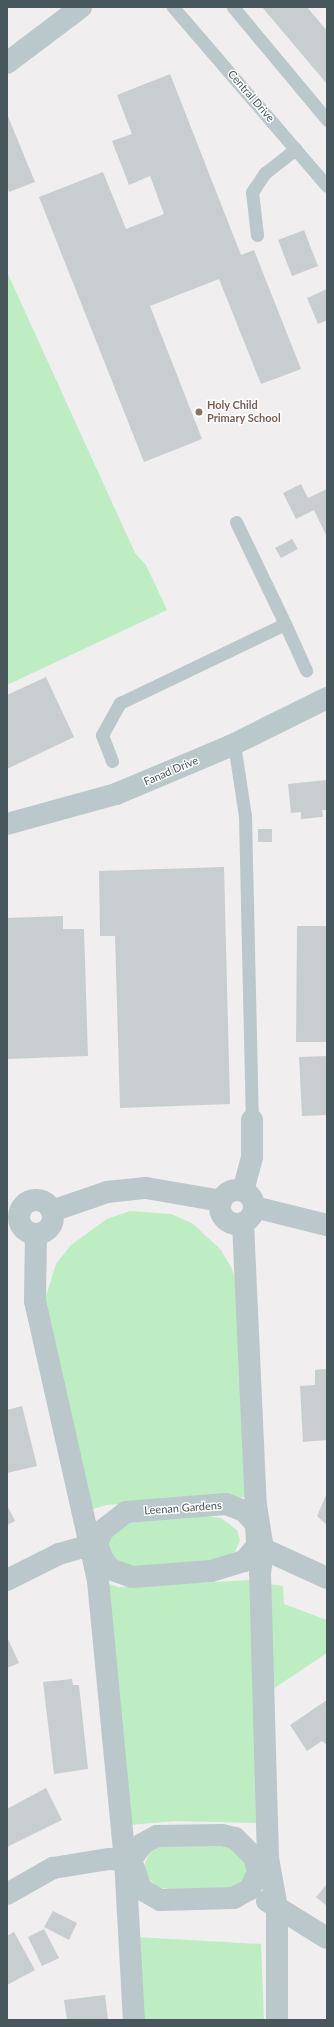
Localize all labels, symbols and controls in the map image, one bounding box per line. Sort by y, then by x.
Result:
street label: Central Drive [225,67,277,125]
place label: Holy Child Primary School [207,399,281,425]
marker: Holy Child Primary School [194,407,204,417]
street label: Fanad Drive [142,754,200,788]
street label: Leenan Gardens [144,1499,222,1517]

